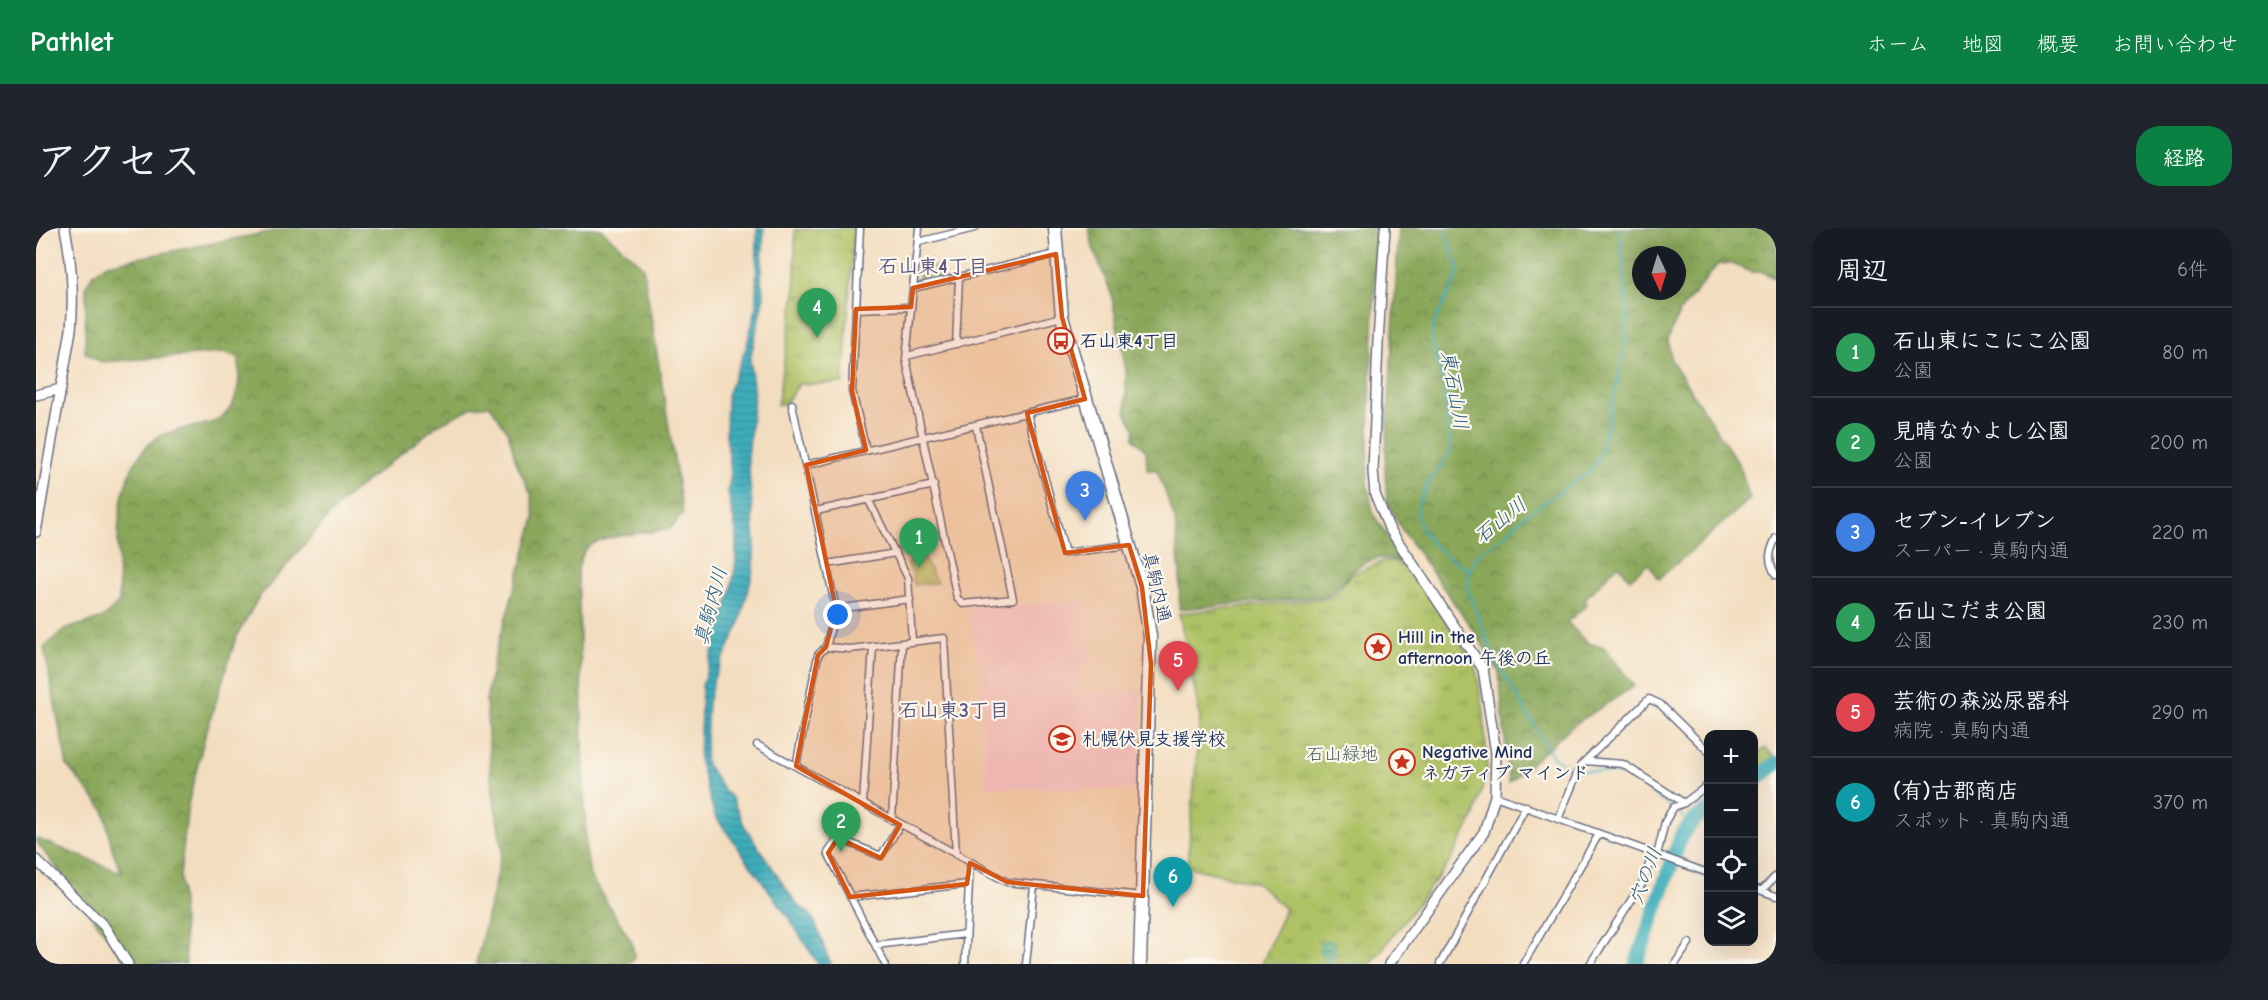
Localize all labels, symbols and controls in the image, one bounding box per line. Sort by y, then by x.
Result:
text: Pathlet [30,26,113,58]
text: ホーム [1867,32,1929,56]
text: 地図 [1962,32,2004,56]
text: 概要 [2037,32,2079,56]
text: お問い合わせ [2112,32,2238,56]
button: 経路 [2136,126,2232,186]
text: アクセス [36,137,201,186]
north arrow [1632,246,1686,300]
district label: 石山東4丁目 [878,255,988,278]
text: 周辺 [1836,256,1888,286]
text: 6件 [2177,258,2208,281]
pin: 4 [798,288,836,338]
bus stop icon: 石山東4丁目 [1046,326,1076,356]
text: 石山東にこにこ公園 [1893,328,2091,354]
place label: 石山東4丁目 [1080,331,1178,352]
text: 1 [1852,341,1859,364]
text: 80 m [2162,341,2208,364]
water label: 東石山川 [1436,349,1473,431]
text: 公園 [1893,359,1933,382]
text: 見晴なかよし公園 [1893,418,2069,444]
text: 2 [1851,431,1860,454]
text: 200 m [2150,431,2208,454]
text: 公園 [1893,449,1933,472]
pin: 3 [1066,472,1104,521]
water label: 石山川 [1470,493,1531,548]
text: セブン-イレブン [1893,508,2056,534]
pin: 1 [900,518,938,568]
text: 3 [1851,521,1860,544]
text: 220 m [2152,521,2208,544]
text: スーパー · 真駒内通 [1893,539,2069,562]
street label: 真駒内通 [1138,550,1175,625]
water label: 真駒内川 [689,565,732,648]
text: 石山こだま公園 [1893,598,2047,624]
your location [823,600,852,629]
text: 4 [1851,611,1860,634]
text: 230 m [2152,611,2208,634]
place label: Hill in the afternoon 午後の丘 [1398,627,1551,669]
text: 公園 [1893,629,1933,652]
place icon: Hill in the afternoon 午後の丘 [1363,632,1393,662]
pin: 5 [1158,642,1198,691]
text: 芸術の森泌尿器科 [1893,688,2069,714]
district label: 石山東3丁目 [899,699,1009,722]
text: 5 [1850,701,1861,724]
text: 290 m [2152,701,2208,724]
text: 病院 · 真駒内通 [1893,719,2030,742]
school or university icon: 札幌伏見支援学校 [1047,724,1077,754]
place label: 札幌伏見支援学校 [1082,729,1226,750]
map controls [1704,730,1758,946]
button: + [1704,730,1758,784]
place label: Negative Mind ネガティブ マインド [1422,742,1589,784]
park label: 石山緑地 [1306,744,1378,765]
place icon: Negative Mind ネガティブ マインド [1387,747,1417,777]
text: (有)古郡商店 [1893,778,2019,804]
button: − [1704,784,1758,838]
text: 6 [1850,791,1861,814]
text: 370 m [2153,791,2208,814]
pin: 2 [822,802,860,852]
text: スポット · 真駒内通 [1893,809,2070,832]
button: locate [1704,838,1758,892]
water label: 穴の川 [1624,844,1667,908]
pin: 6 [1154,858,1192,907]
button: layers [1704,892,1758,946]

